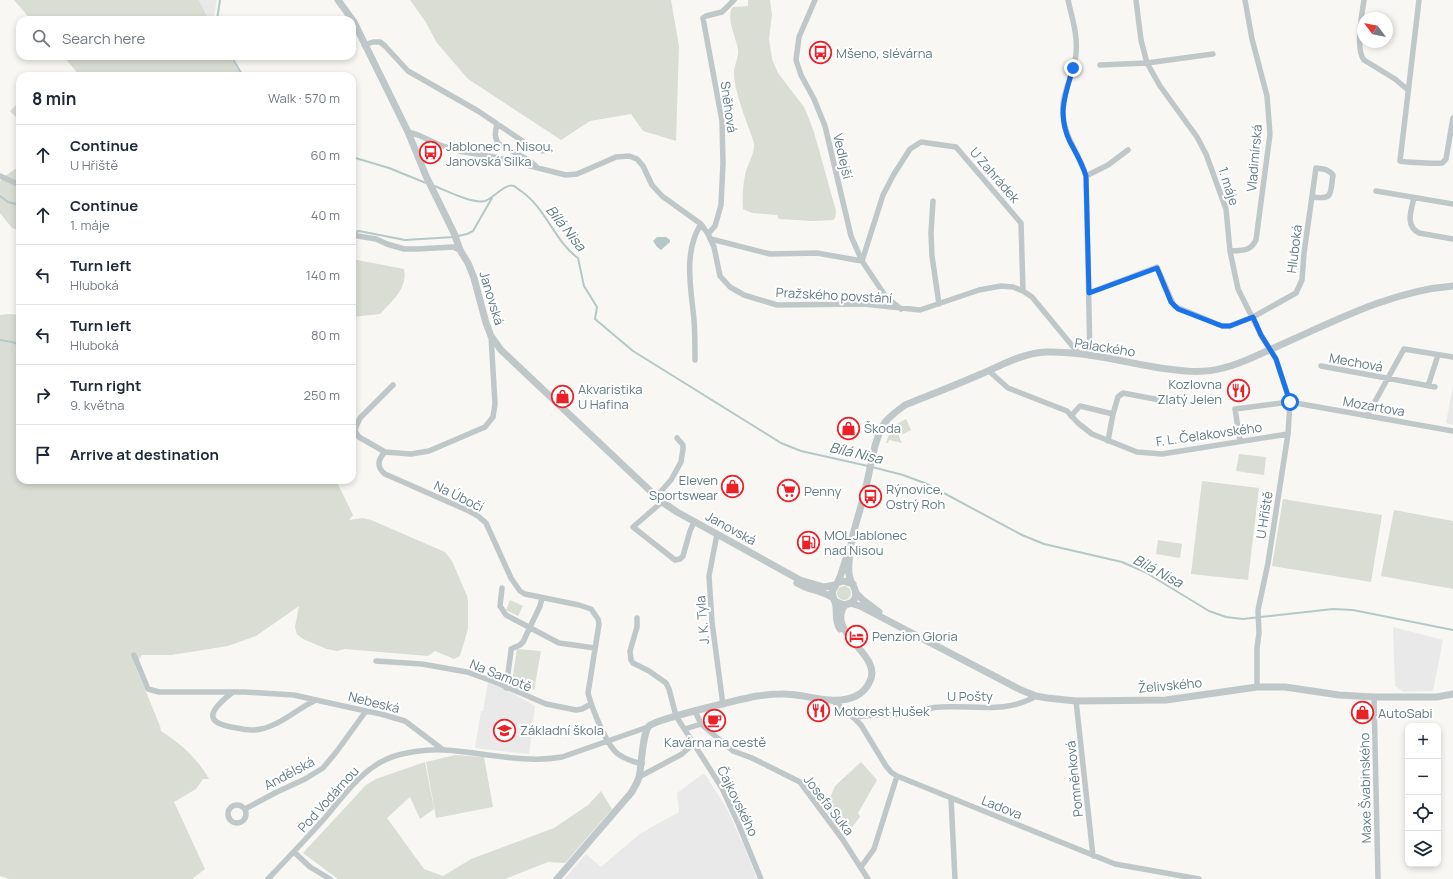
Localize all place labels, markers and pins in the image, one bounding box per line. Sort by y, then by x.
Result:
bus stop icon: Mšeno, slévárna [808,40,834,66]
place label: Mšeno, slévárna [836,44,933,62]
place label: Jablonec n. Nisou, Janovská Silka [446,137,554,170]
bus stop icon: Jablonec n. Nisou, Janovská Silka [418,140,444,166]
place label: Kozlovna Zlatý Jelen [1158,375,1222,408]
restaurant icon: Kozlovna Zlatý Jelen [1225,378,1251,404]
place label: Akvaristika U Hafina [578,380,643,413]
shop icon: Akvaristika U Hafina [549,383,575,409]
shop icon: Škoda [835,415,861,441]
place label: Škoda [864,419,901,437]
place label: Eleven Sportswear [649,471,718,504]
shop icon: Eleven Sportswear [720,474,746,500]
supermarket icon: Penny [775,478,801,504]
place label: Rýnovice, Ostrý Roh [886,480,945,513]
place label: Penny [804,482,841,500]
bus stop icon: Rýnovice, Ostrý Roh [858,483,884,509]
place label: MOL Jablonec nad Nisou [824,526,907,559]
fuel station icon: MOL Jablonec nad Nisou [796,529,822,555]
hotel icon: Penzion Gloria [844,623,870,649]
place label: Penzion Gloria [872,627,958,645]
restaurant icon: Motorest Hušek [805,698,831,724]
shop icon: AutoSabi [1349,700,1375,726]
place label: Motorest Hušek [834,702,930,720]
place label: AutoSabi [1378,704,1433,722]
cafe icon: Kavárna na cestě [702,707,728,733]
school or university icon: Základní škola [492,717,518,743]
place label: Základní škola [520,721,604,739]
place label: Kavárna na cestě [664,733,766,751]

